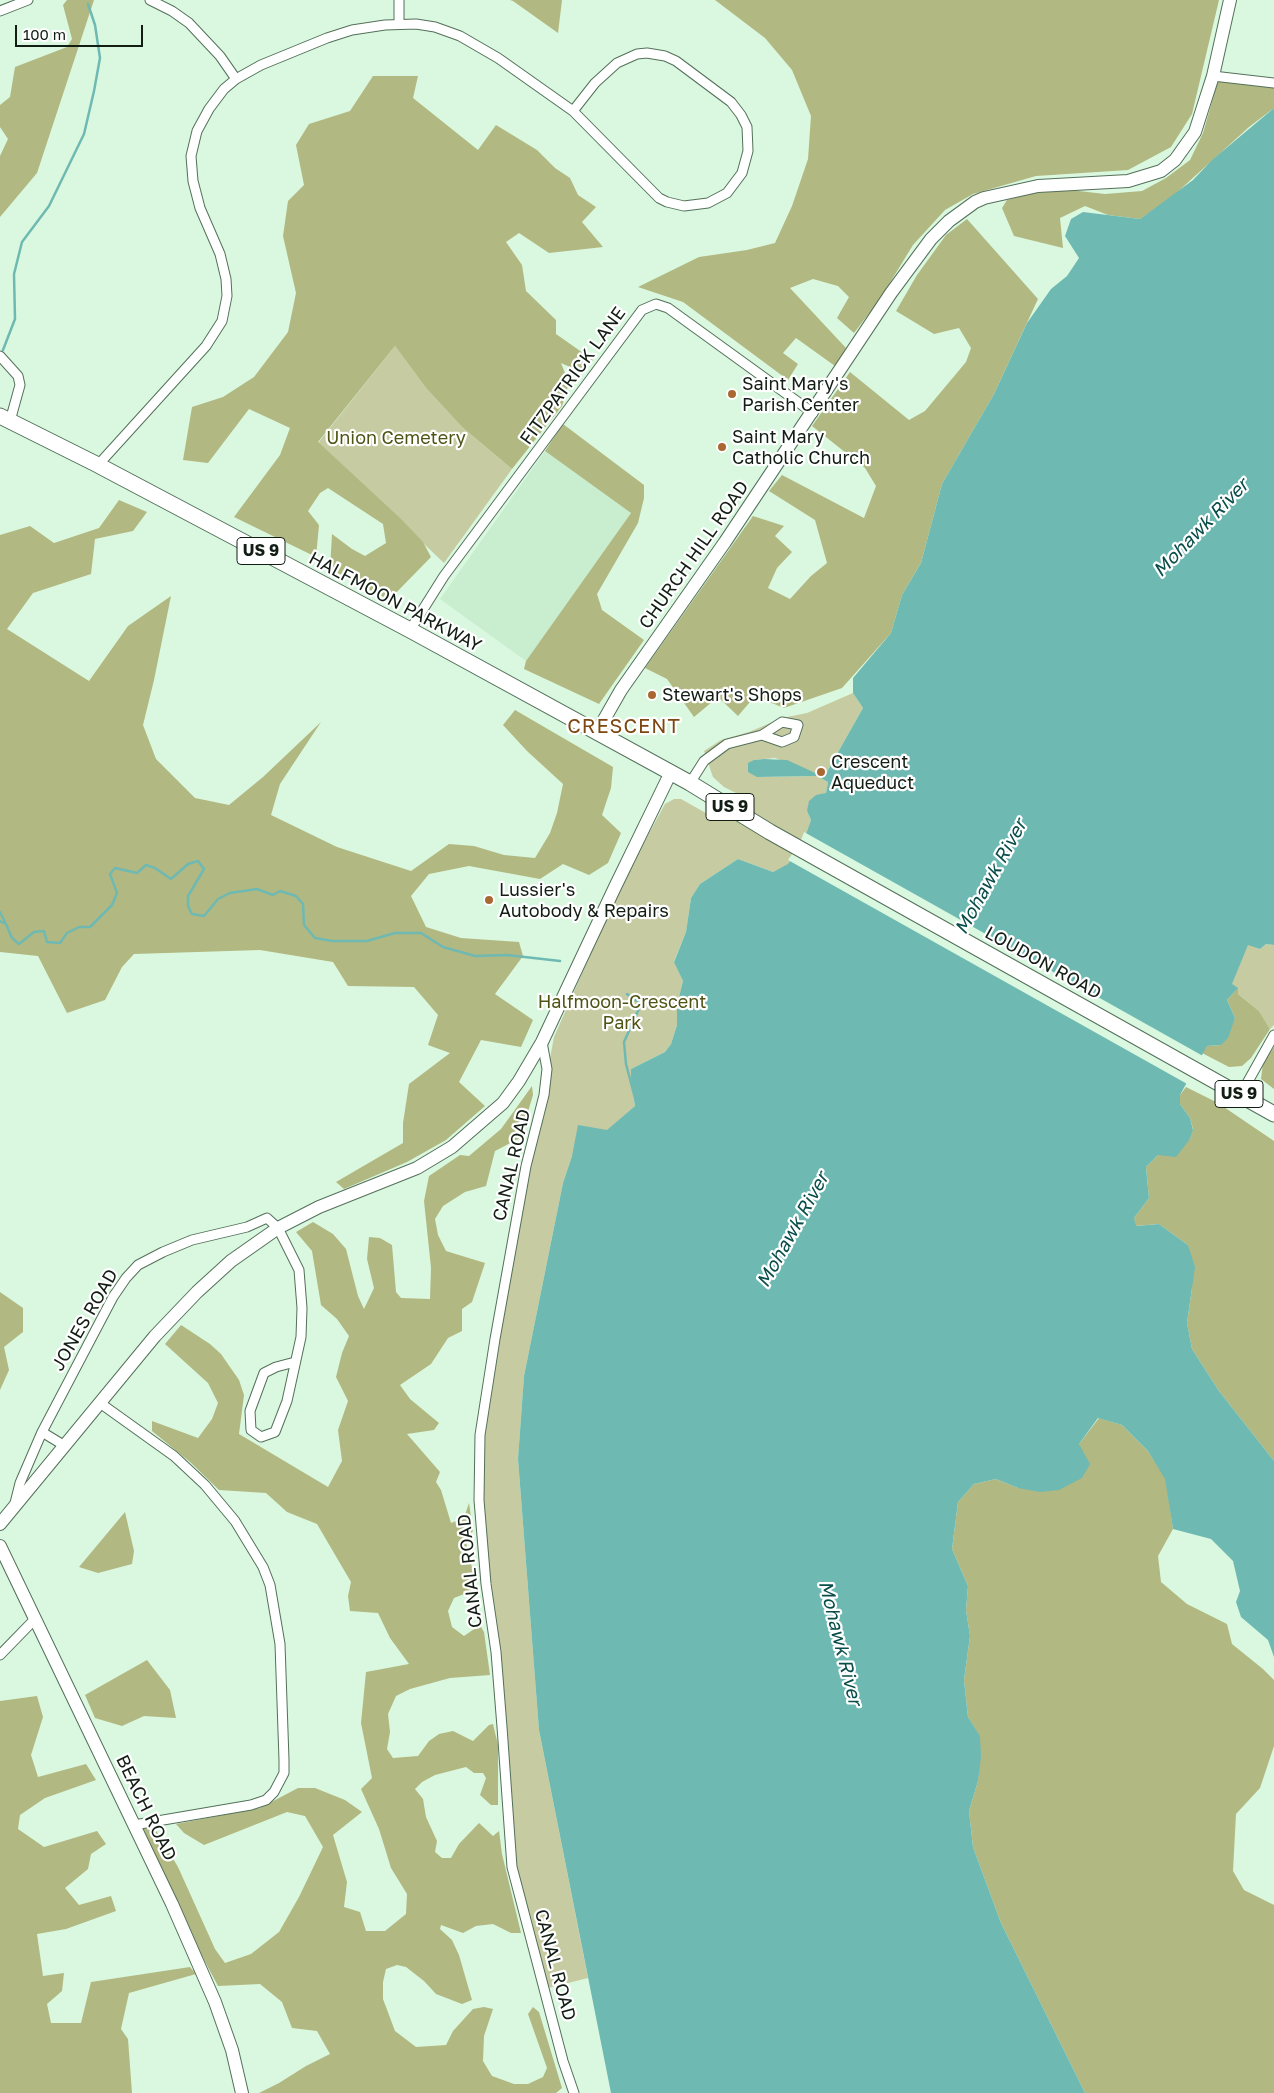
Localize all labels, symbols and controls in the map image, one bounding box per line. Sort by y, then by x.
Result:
scale bar [18,15,145,47]
text: 100 m [23,25,66,43]
street label: FITZPATRICK LANE [516,303,630,449]
place label: Saint Mary's Parish Center [742,373,859,416]
marker: Saint Mary's Parish Center [726,388,738,400]
place label: Saint Mary Catholic Church [732,426,870,468]
park label: Union Cemetery [326,427,466,449]
marker: Saint Mary Catholic Church [716,441,728,453]
water label: Mohawk River [1148,474,1254,582]
street label: CHURCH HILL ROAD [635,477,753,633]
road number: US 9 [237,538,285,564]
street label: HALFMOON PARKWAY [305,547,485,657]
place label: Stewart's Shops [662,684,802,706]
marker: Stewart's Shops [646,689,658,701]
district label: CRESCENT [566,715,682,739]
place label: Crescent Aqueduct [831,751,914,794]
marker: Crescent Aqueduct [815,766,827,778]
road number: US 9 [706,794,754,820]
water label: Mohawk River [950,816,1032,938]
place label: Lussier's Autobody & Repairs [499,879,669,922]
marker: Lussier's Autobody & Repairs [483,894,495,906]
street label: LOUDON ROAD [981,922,1105,1004]
park label: Halfmoon-Crescent Park [538,991,706,1034]
road number: US 9 [1215,1080,1263,1108]
street label: CANAL ROAD [489,1107,535,1223]
water label: Mohawk River [752,1169,834,1291]
street label: JONES ROAD [47,1265,123,1375]
street label: CANAL ROAD [453,1513,487,1629]
water label: Mohawk River [814,1578,866,1708]
street label: BEACH ROAD [111,1752,181,1864]
street label: CANAL ROAD [530,1907,580,2023]

